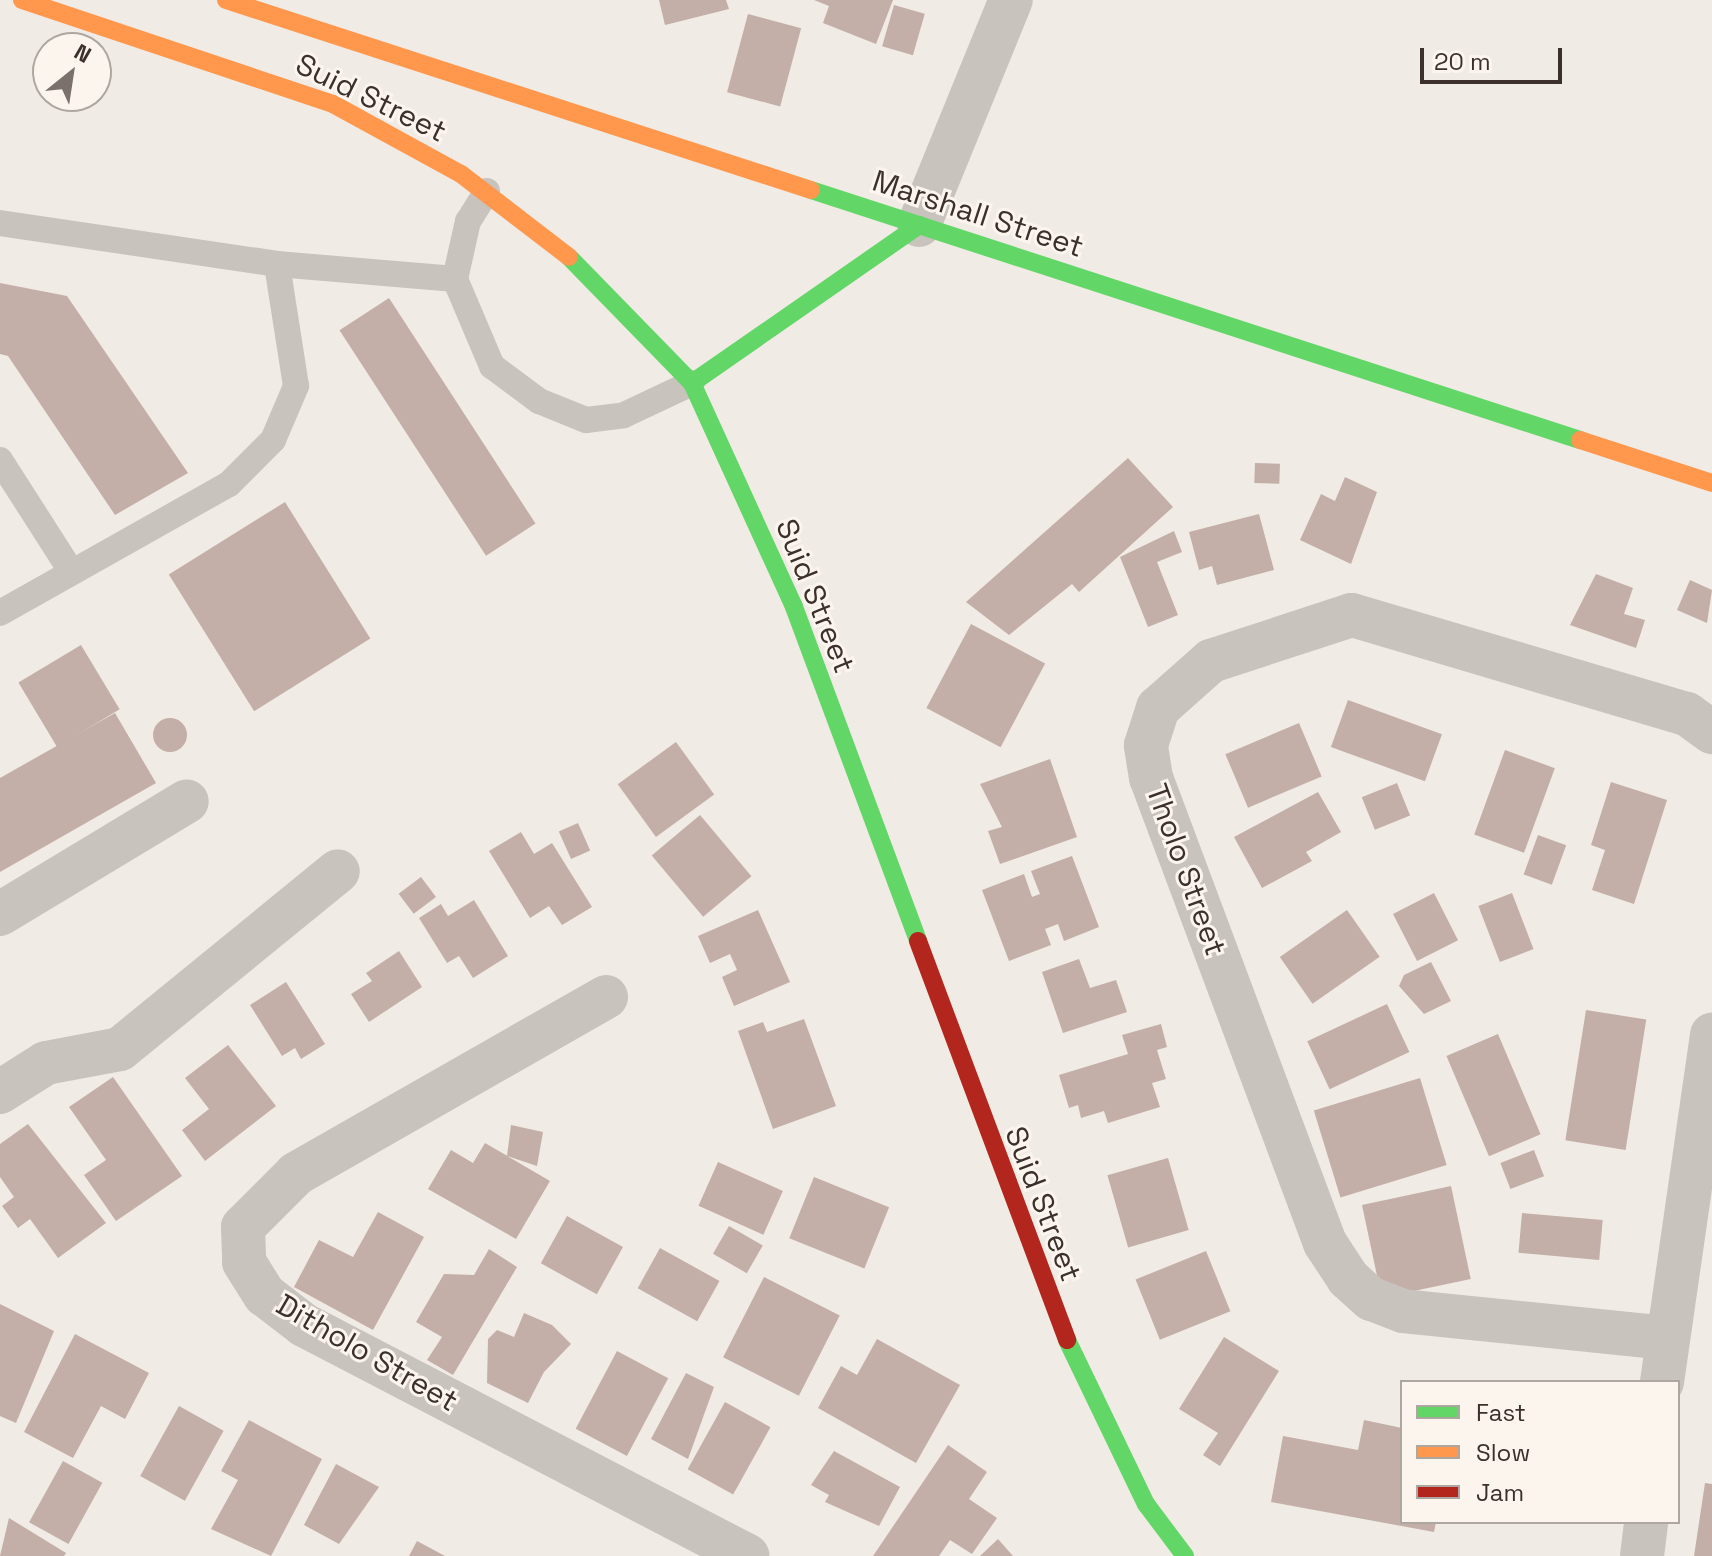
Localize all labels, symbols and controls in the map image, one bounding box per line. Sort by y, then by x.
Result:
north arrow [32,32,112,112]
scale bar [1424,32,1566,82]
text: N [70,37,96,69]
street label: Suid Street [290,46,452,150]
text: 20 m [1434,46,1491,77]
street label: Marshall Street [868,163,1088,265]
street label: Suid Street [768,514,862,678]
street label: Tholo Street [1138,779,1234,961]
street label: Suid Street [997,1122,1089,1286]
street label: Ditholo Street [270,1287,464,1419]
legend [1400,1380,1680,1524]
text: Fast [1476,1397,1526,1428]
text: Slow [1476,1437,1530,1468]
text: Jam [1476,1477,1524,1508]

